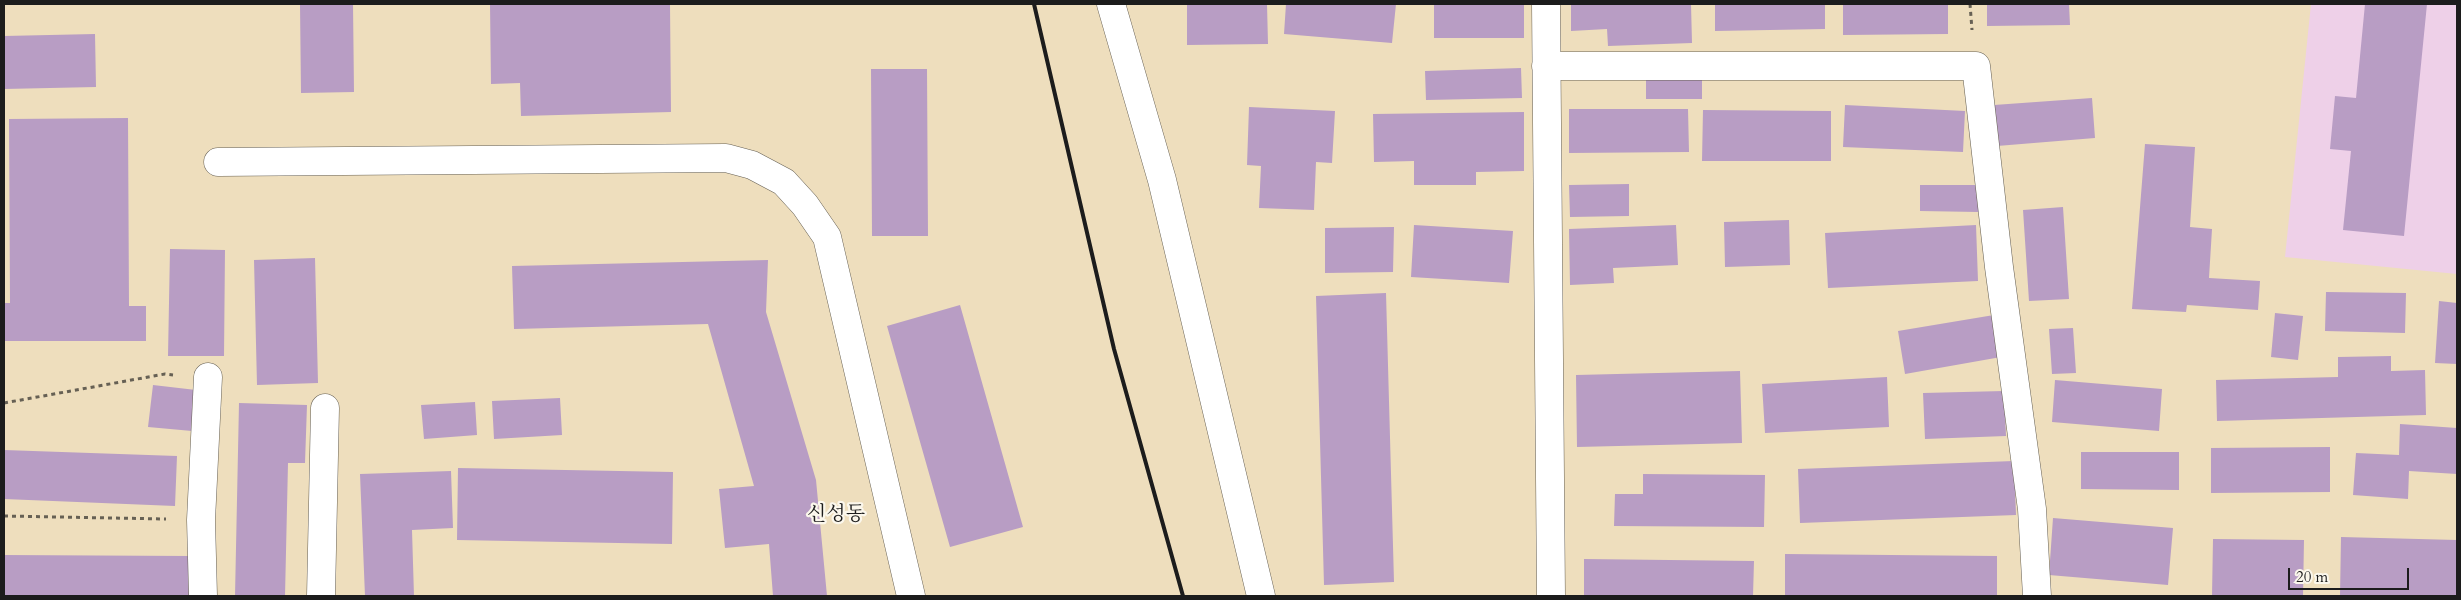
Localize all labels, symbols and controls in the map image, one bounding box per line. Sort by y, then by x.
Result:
district label: 신성동 [807,503,865,527]
scale bar [2291,558,2412,590]
text: 20 m [2296,567,2328,587]

